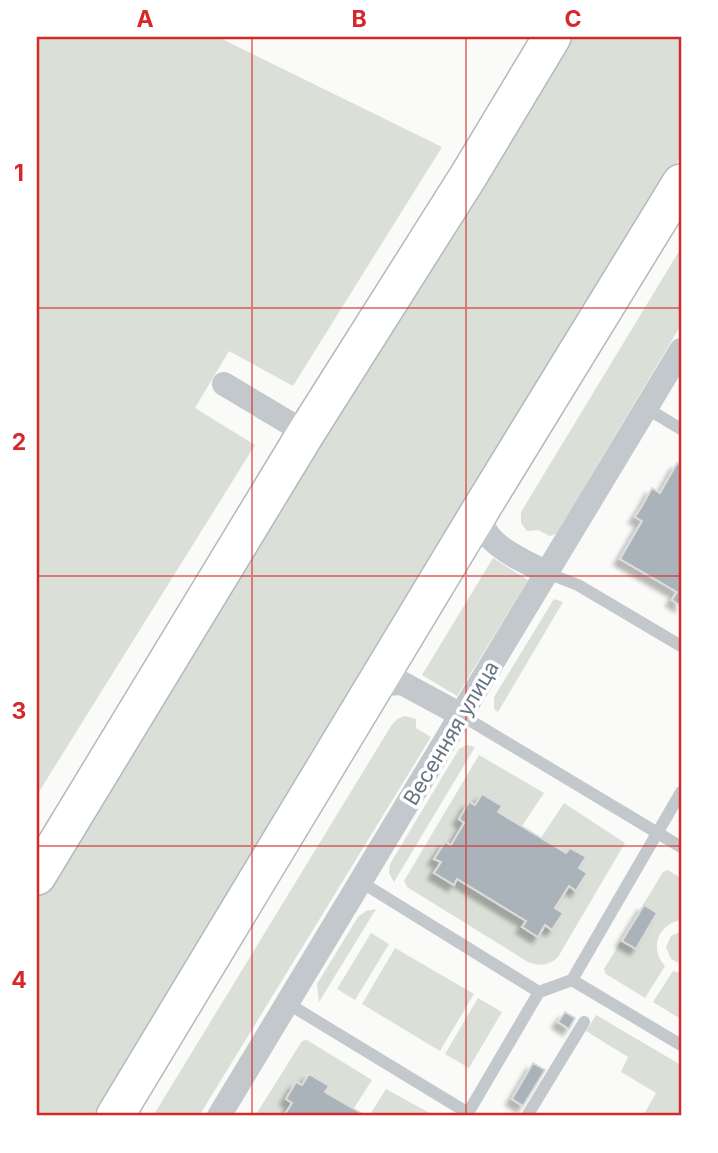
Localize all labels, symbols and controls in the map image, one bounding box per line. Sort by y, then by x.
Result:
text: A [136,5,154,33]
text: B [351,5,367,33]
text: C [564,5,582,33]
text: 1 [14,159,24,187]
text: 2 [12,428,26,456]
street label: Весенняя улица [398,656,504,810]
text: 3 [12,697,26,725]
text: 4 [11,966,27,994]

